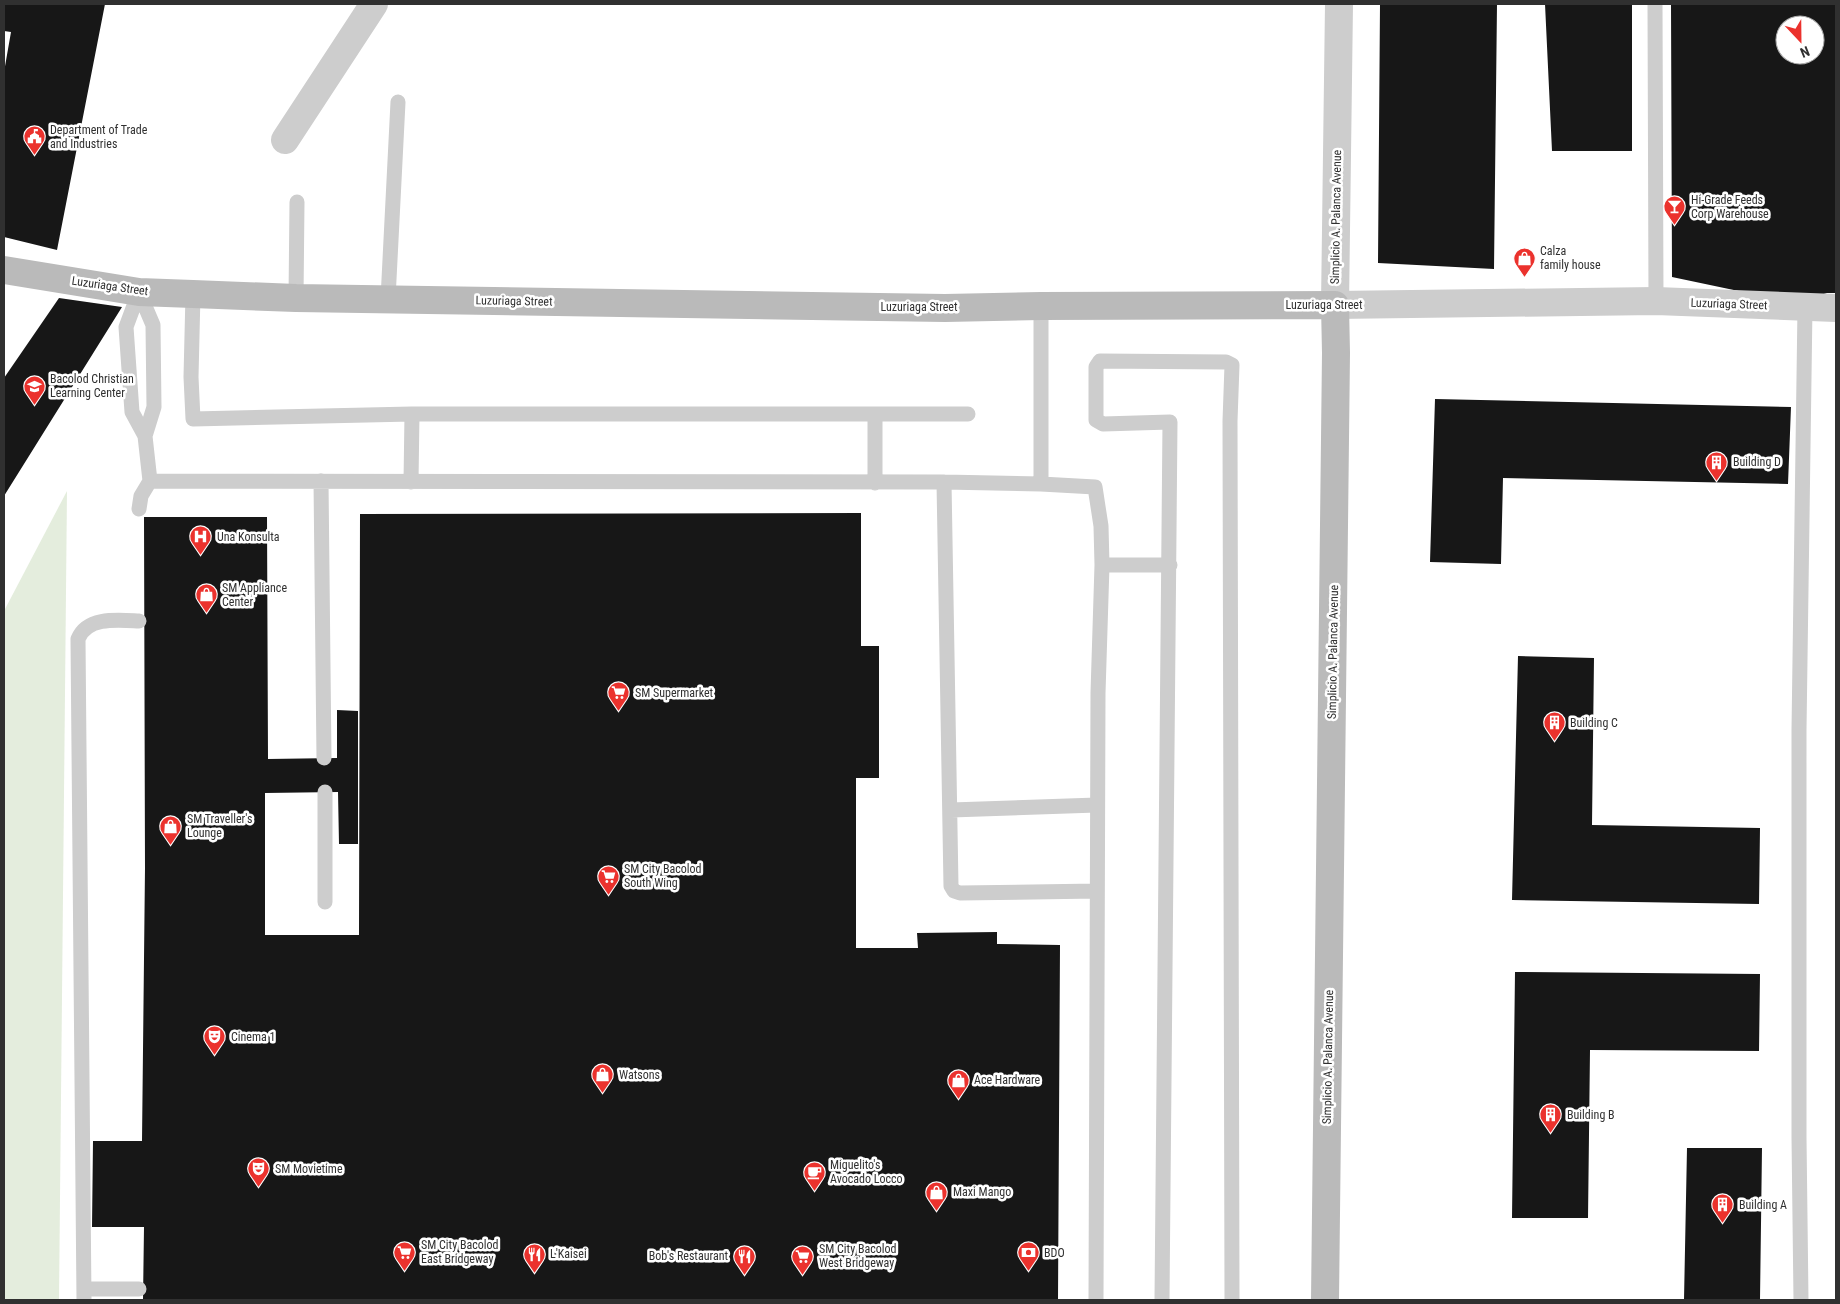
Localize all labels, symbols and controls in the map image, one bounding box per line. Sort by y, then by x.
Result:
north arrow [1775,15,1825,65]
text: N [1798,43,1812,61]
place label: Department of Trade and Industries [50,123,148,151]
public building icon: Department of Trade and Industries [22,125,46,156]
street label: Simplicio A. Palanca Avenue [1328,149,1344,284]
place label: Hi-Grade Feeds Corp Warehouse [1691,193,1769,221]
bar icon: Hi-Grade Feeds Corp Warehouse [1663,195,1687,226]
place label: Calza family house [1540,244,1601,272]
shop icon: Calza family house [1512,246,1536,277]
street label: Luzuriaga Street [71,274,150,298]
street label: Luzuriaga Street [475,293,553,309]
street label: Luzuriaga Street [1690,296,1768,312]
street label: Luzuriaga Street [1285,298,1363,312]
street label: Luzuriaga Street [880,300,958,314]
place label: Bacolod Christian Learning Center [50,372,134,400]
school or university icon: Bacolod Christian Learning Center [22,374,46,405]
building icon: Building D [1705,450,1729,481]
place label: Building D [1733,455,1781,469]
hospital icon: Una Konsulta [189,525,213,556]
place label: Una Konsulta [217,530,280,544]
place label: SM Appliance Center [222,581,287,609]
shop icon: SM Appliance Center [194,583,218,614]
street label: Simplicio A. Palanca Avenue [1325,584,1341,719]
supermarket icon: SM Supermarket [607,681,631,712]
place label: SM Supermarket [635,686,714,700]
building icon: Building C [1542,711,1566,742]
place label: Building C [1570,716,1618,730]
place label: SM Traveller's Lounge [187,812,252,840]
shop icon: SM Traveller's Lounge [159,814,183,845]
place label: SM City Bacolod South Wing [624,862,702,890]
supermarket icon: SM City Bacolod South Wing [596,864,620,895]
street label: Simplicio A. Palanca Avenue [1320,989,1336,1124]
theatre icon: Cinema 1 [203,1025,227,1056]
place label: Cinema 1 [231,1030,275,1044]
shop icon: Watsons [591,1063,615,1094]
place label: Watsons [619,1068,660,1082]
shop icon: Ace Hardware [946,1068,970,1099]
place label: Ace Hardware [974,1073,1041,1087]
building icon: Building B [1539,1103,1563,1134]
place label: Building B [1567,1108,1615,1122]
theatre icon: SM Movietime [247,1157,271,1188]
place label: Miguelito's Avocado Locco [830,1158,903,1186]
cafe icon: Miguelito's Avocado Locco [802,1160,826,1191]
place label: SM Movietime [275,1162,343,1176]
shop icon: Maxi Mango [925,1180,949,1211]
place label: Maxi Mango [953,1185,1011,1199]
building icon: Building A [1711,1193,1735,1224]
place label: Building A [1739,1198,1787,1212]
place label: SM City Bacolod East Bridgeway [421,1238,499,1266]
supermarket icon: SM City Bacolod East Bridgeway [393,1240,417,1271]
bank icon: BDO [1016,1241,1040,1272]
restaurant icon: L'Kaisei [522,1242,546,1273]
place label: SM City Bacolod West Bridgeway [819,1242,897,1270]
restaurant icon: Bob's Restaurant [732,1244,756,1275]
supermarket icon: SM City Bacolod West Bridgeway [791,1244,815,1275]
place label: BDO [1044,1246,1065,1260]
place label: L'Kaisei [550,1247,587,1261]
place label: Bob's Restaurant [649,1249,728,1263]

